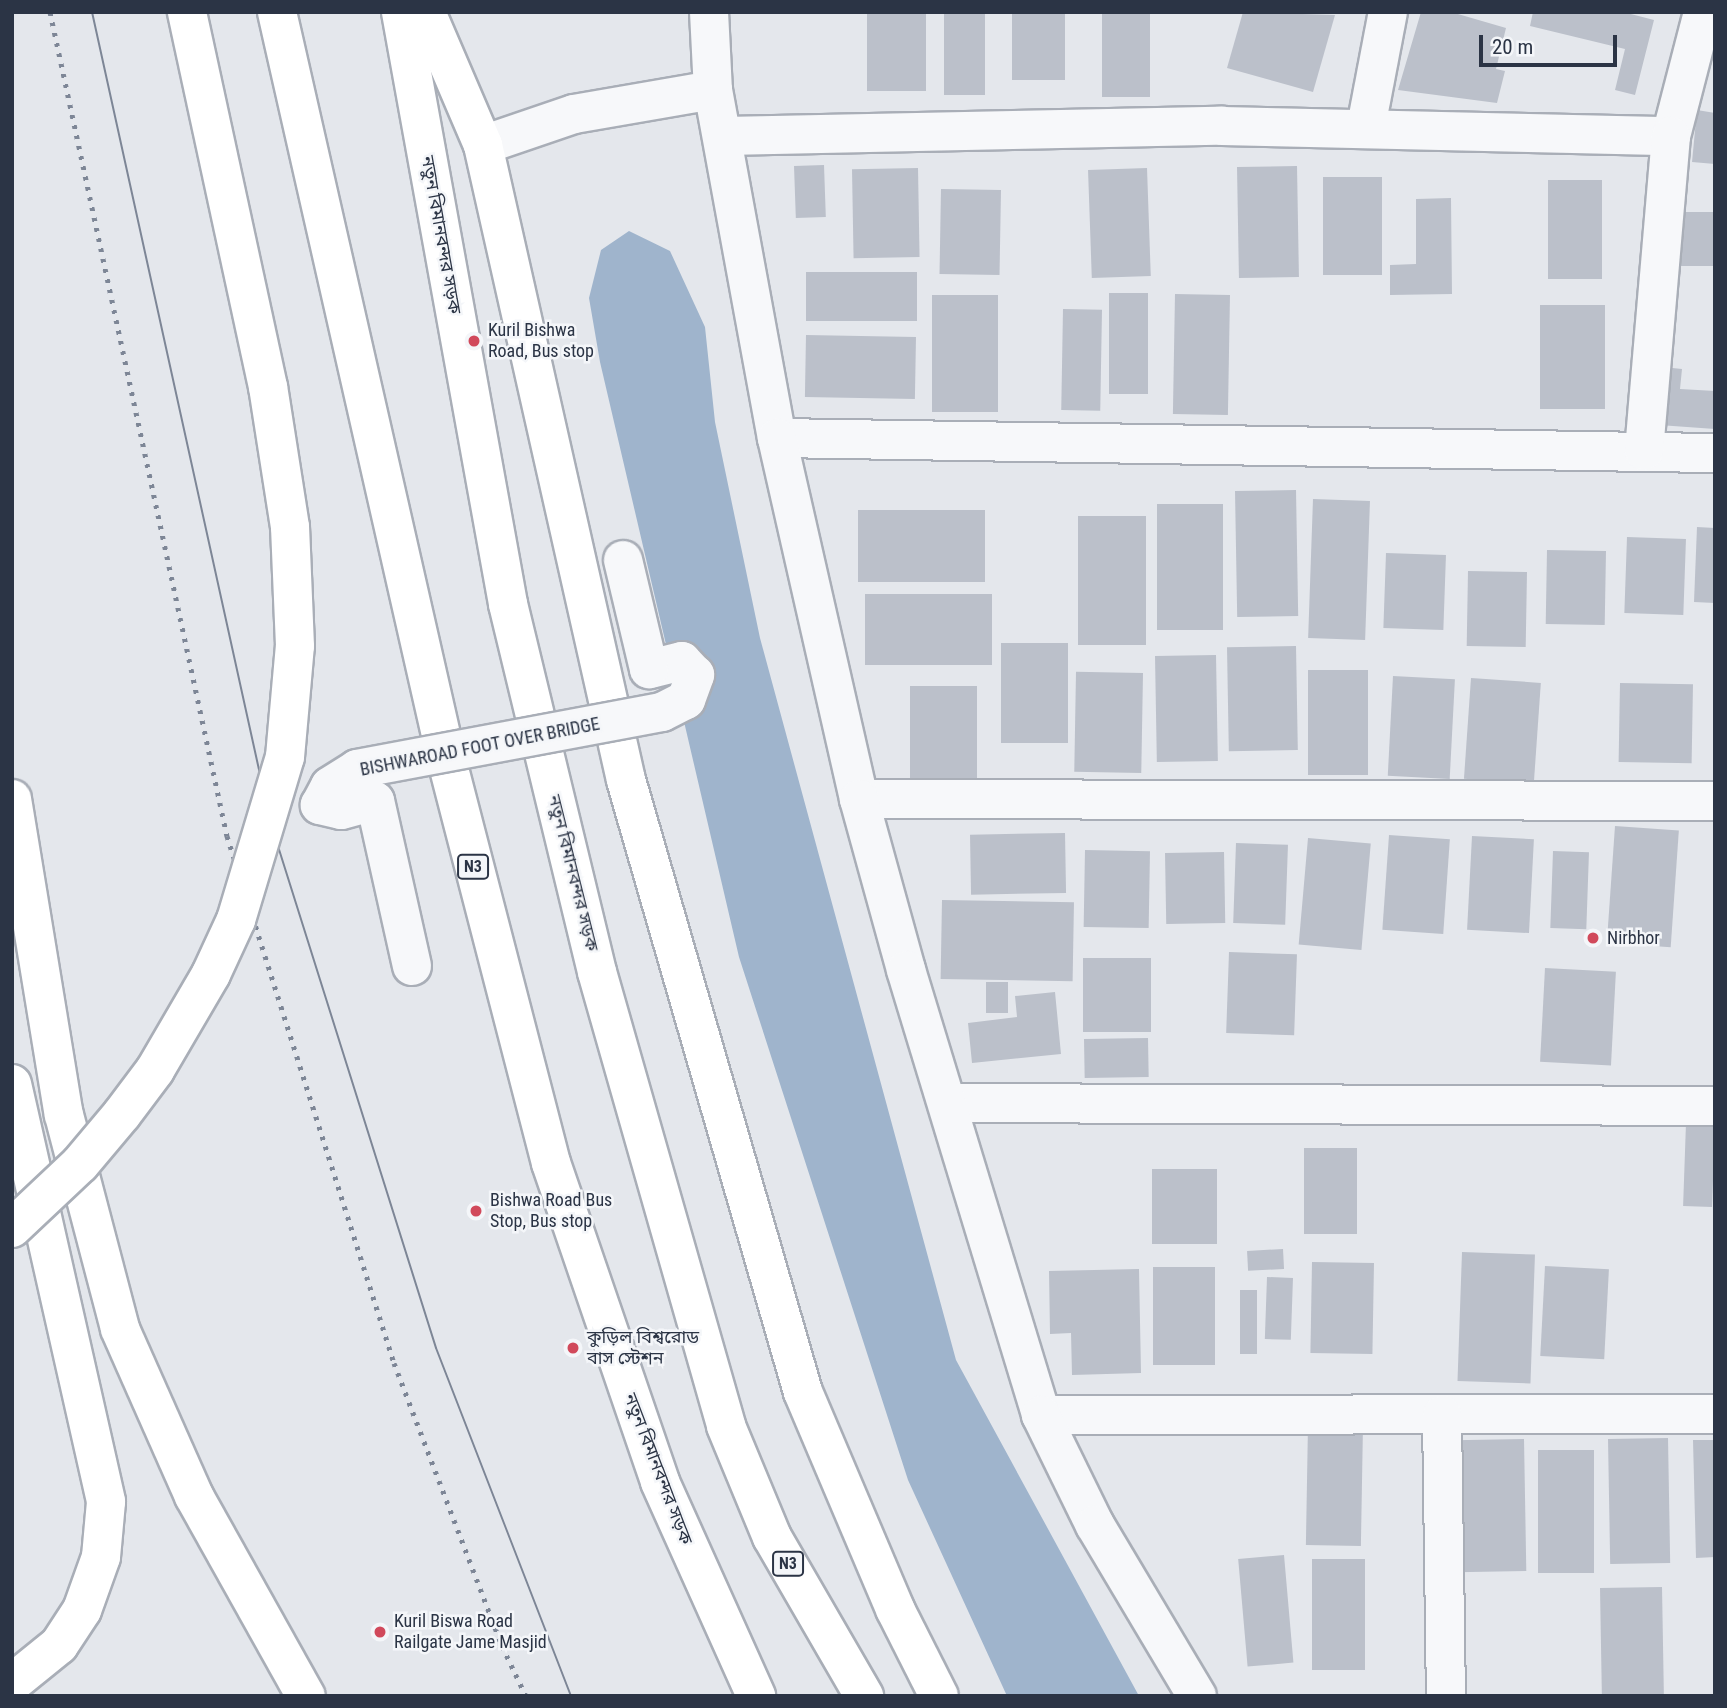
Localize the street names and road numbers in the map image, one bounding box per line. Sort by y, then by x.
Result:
street label: নতুন বিমানবন্দর সড়ক [416,154,466,316]
street label: BISHWAROAD FOOT OVER BRIDGE [358,713,602,781]
street label: নতুন বিমানবন্দর সড়ক [543,793,603,953]
road number: N3 [456,854,490,880]
street label: নতুন বিমানবন্দর সড়ক [619,1390,697,1548]
road number: N3 [770,1552,806,1576]

